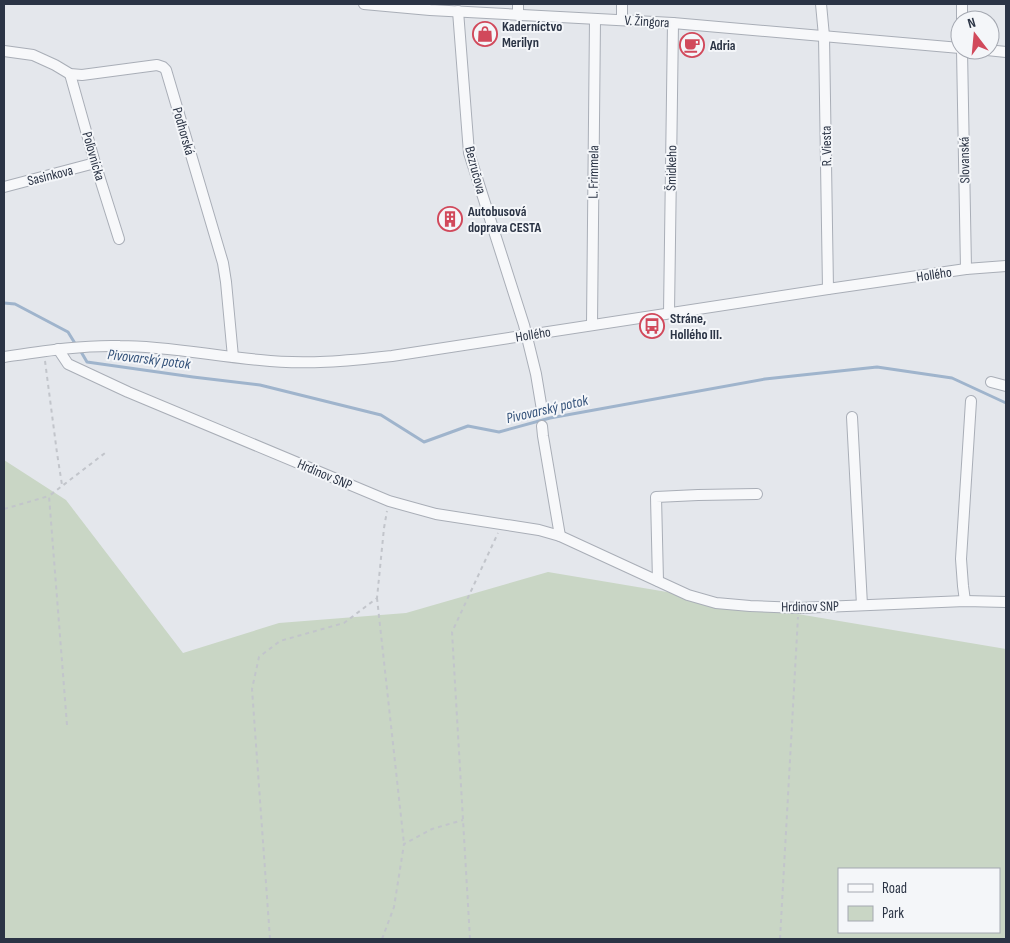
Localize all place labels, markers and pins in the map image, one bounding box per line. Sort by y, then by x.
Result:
place label: Kaderníctvo Merilyn [502,18,562,51]
shop icon: Kaderníctvo Merilyn [472,21,498,47]
cafe icon: Adria [679,32,705,58]
place label: Adria [709,37,736,54]
place label: Autobusová doprava CESTA [467,203,542,236]
building icon: Autobusová doprava CESTA [437,206,463,232]
place label: Stráne, Hollého III. [670,310,722,343]
bus stop icon: Stráne, Hollého III. [639,313,665,339]

